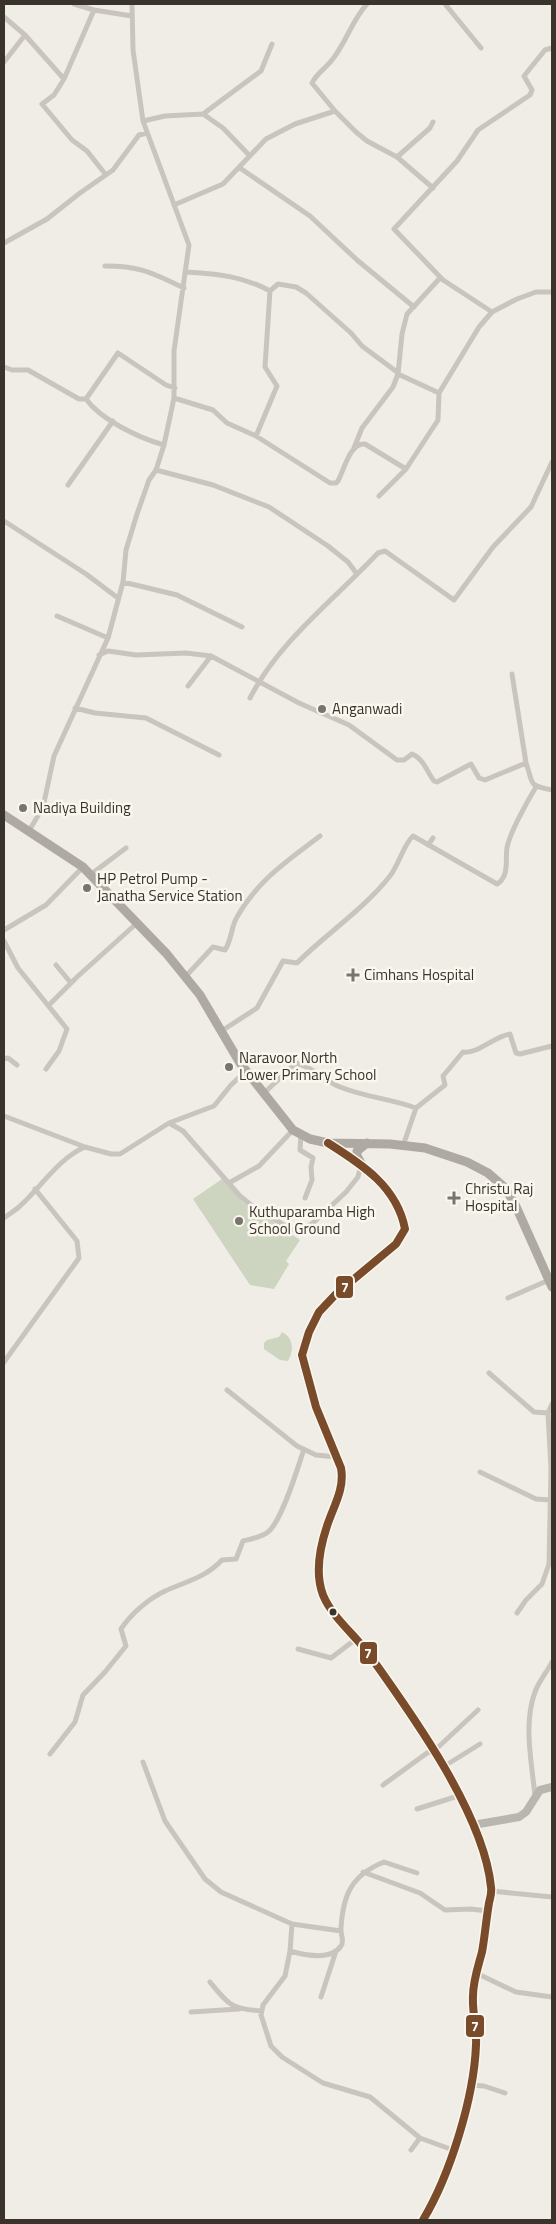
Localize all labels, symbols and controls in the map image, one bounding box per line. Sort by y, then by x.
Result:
place label: Anganwadi [332,697,402,720]
marker: Anganwadi [316,703,328,715]
place label: Nadiya Building [33,796,131,819]
marker: Nadiya Building [17,802,29,814]
place label: HP Petrol Pump - Janatha Service Station [97,867,243,907]
marker: HP Petrol Pump - Janatha Service Station [81,882,93,894]
place label: Cimhans Hospital [364,963,474,986]
marker: Cimhans Hospital [346,968,360,982]
place label: Naravoor North Lower Primary School [239,1046,377,1086]
marker: Naravoor North Lower Primary School [223,1061,235,1073]
place label: Christu Raj Hospital [465,1177,533,1217]
marker: Christu Raj Hospital [447,1191,461,1205]
place label: Kuthuparamba High School Ground [249,1200,375,1240]
marker: Kuthuparamba High School Ground [233,1215,245,1227]
line badge: 7 [335,1275,354,1299]
text: 7 [341,1276,349,1297]
unlabelled marker [328,1607,338,1617]
line badge: 7 [359,1641,378,1665]
text: 7 [364,1642,372,1663]
line badge: 7 [465,2014,485,2038]
text: 7 [471,2015,479,2036]

